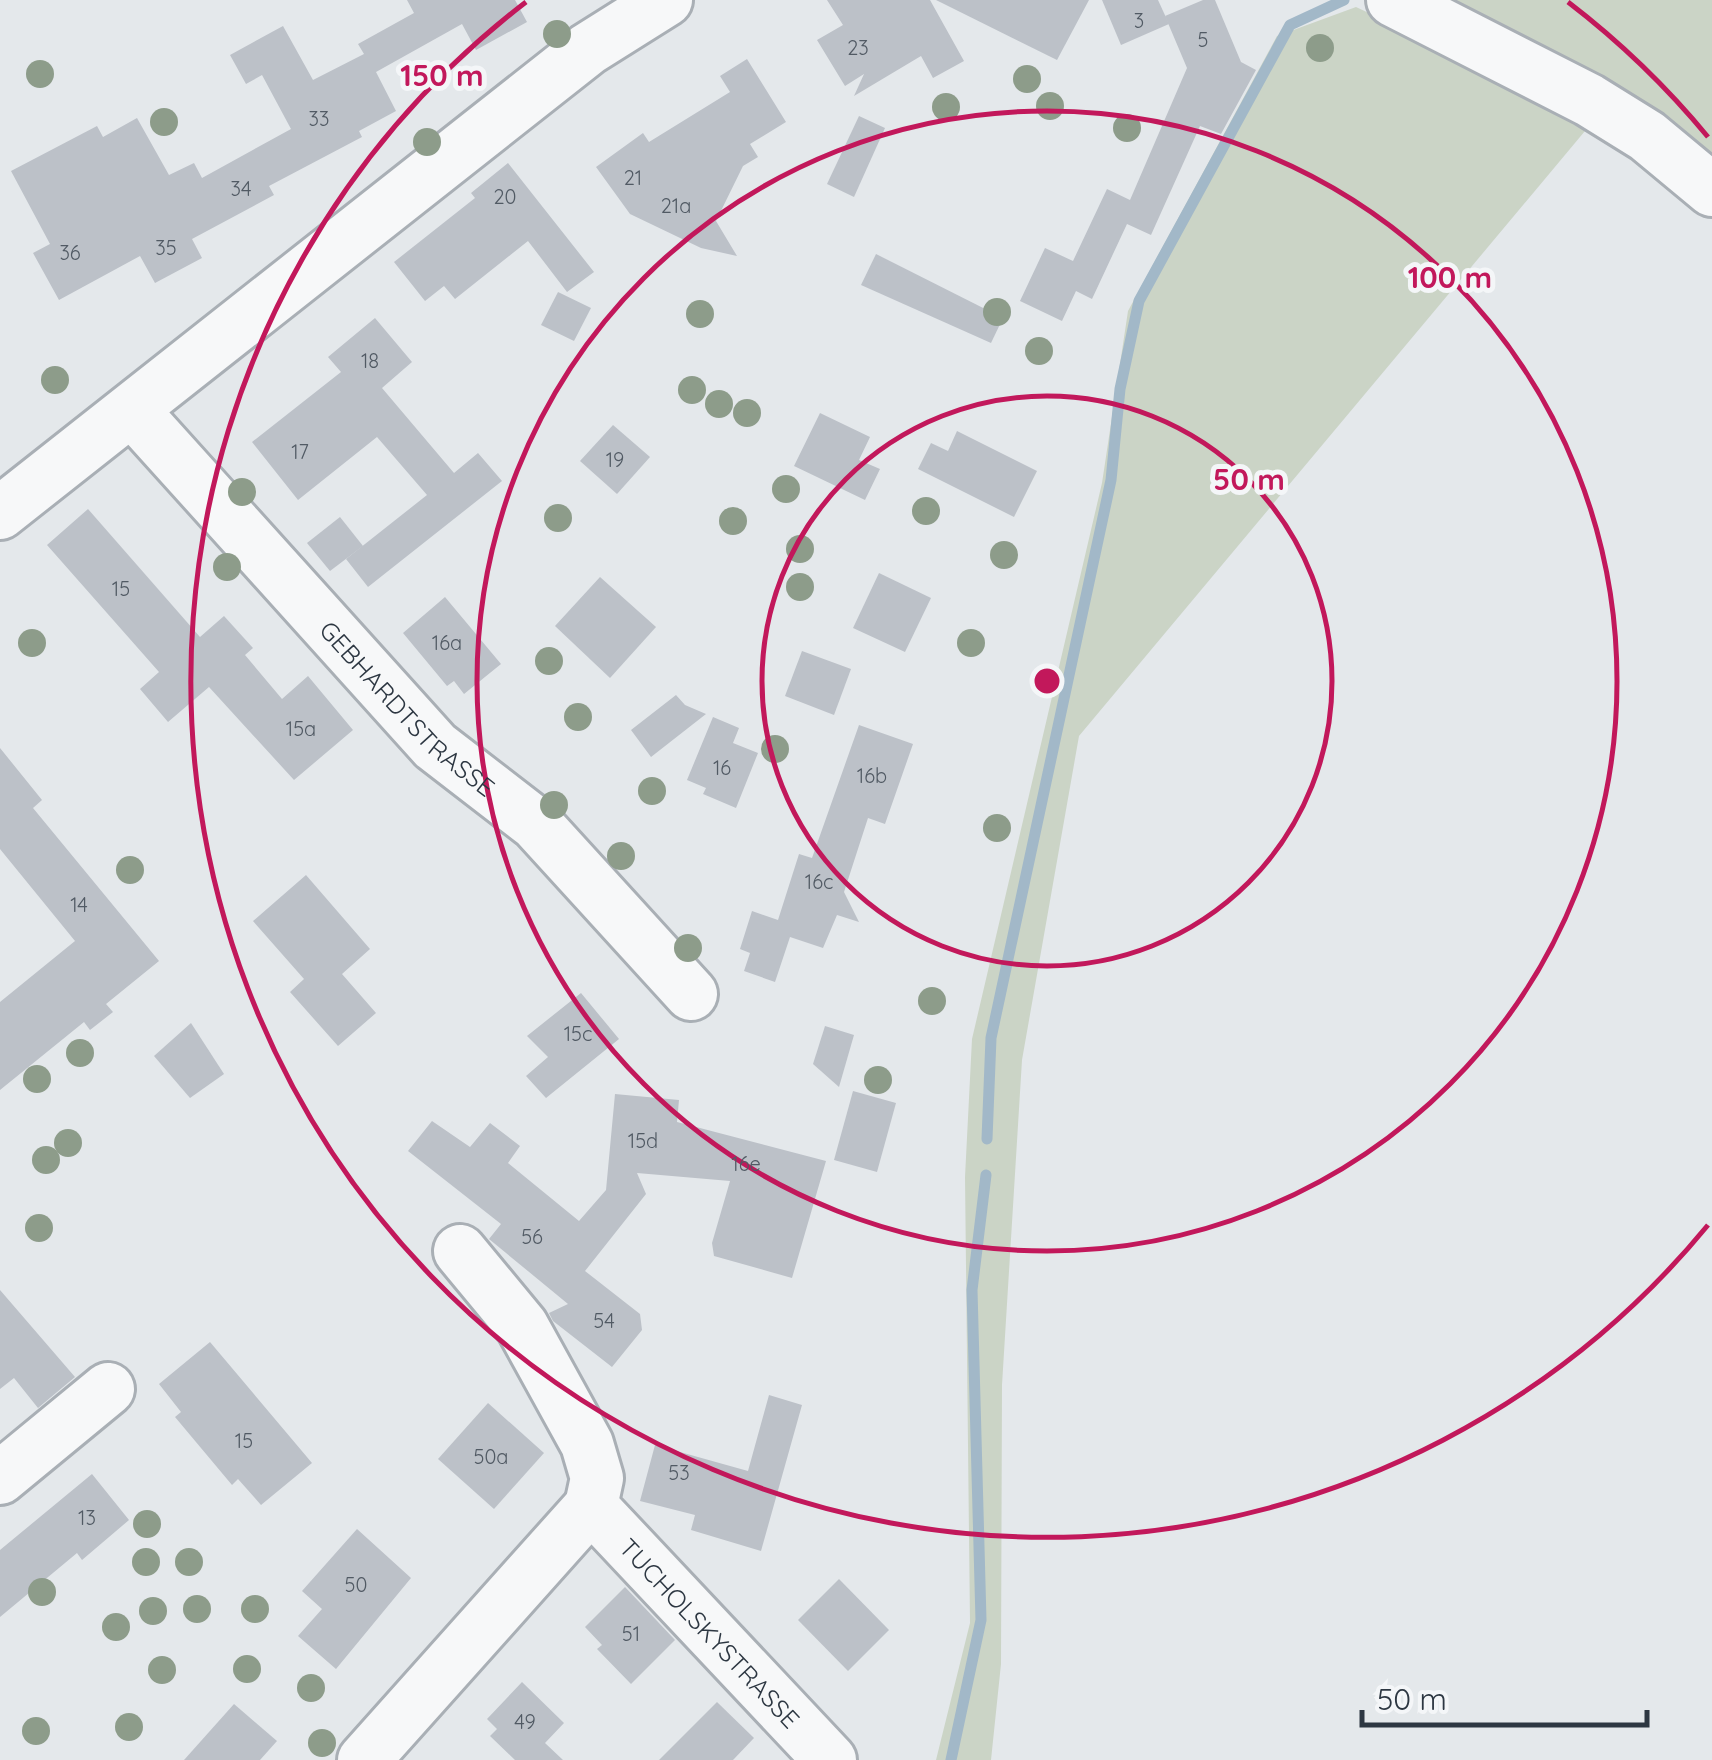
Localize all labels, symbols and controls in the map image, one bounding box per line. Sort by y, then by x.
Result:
house number: 3 [1134,8,1144,33]
house number: 5 [1198,27,1208,52]
house number: 23 [847,35,869,60]
text: 150 m [400,56,484,94]
house number: 33 [309,106,329,131]
house number: 21 [624,165,642,190]
house number: 34 [230,176,252,201]
house number: 20 [494,184,516,209]
house number: 21a [661,193,691,218]
house number: 35 [155,235,177,260]
house number: 36 [59,240,81,265]
text: 100 m [1408,258,1492,296]
house number: 18 [361,348,379,373]
house number: 17 [291,439,309,464]
house number: 19 [606,447,624,472]
text: 50 m [1213,460,1285,498]
house number: 15 [112,576,130,601]
street label: GEBHARDTSTRASSE [314,614,501,802]
house number: 16a [432,630,462,655]
centre of rings [1029,663,1065,699]
house number: 15a [286,716,316,741]
house number: 16 [713,755,731,780]
house number: 16b [857,763,887,788]
house number: 16c [805,869,833,894]
house number: 14 [70,892,88,917]
house number: 15c [564,1021,592,1046]
house number: 15d [628,1128,658,1153]
house number: 16e [731,1151,761,1176]
house number: 56 [521,1224,543,1249]
house number: 54 [593,1308,615,1333]
house number: 15 [235,1428,253,1453]
house number: 50a [474,1444,508,1469]
house number: 53 [668,1460,690,1485]
house number: 13 [78,1505,96,1530]
street label: TUCHOLSKYSTRASSE [614,1531,807,1734]
house number: 50 [345,1572,367,1597]
house number: 51 [622,1621,640,1646]
scale bar [1362,1665,1647,1727]
text: 50 m [1377,1680,1447,1718]
house number: 49 [514,1709,536,1734]

